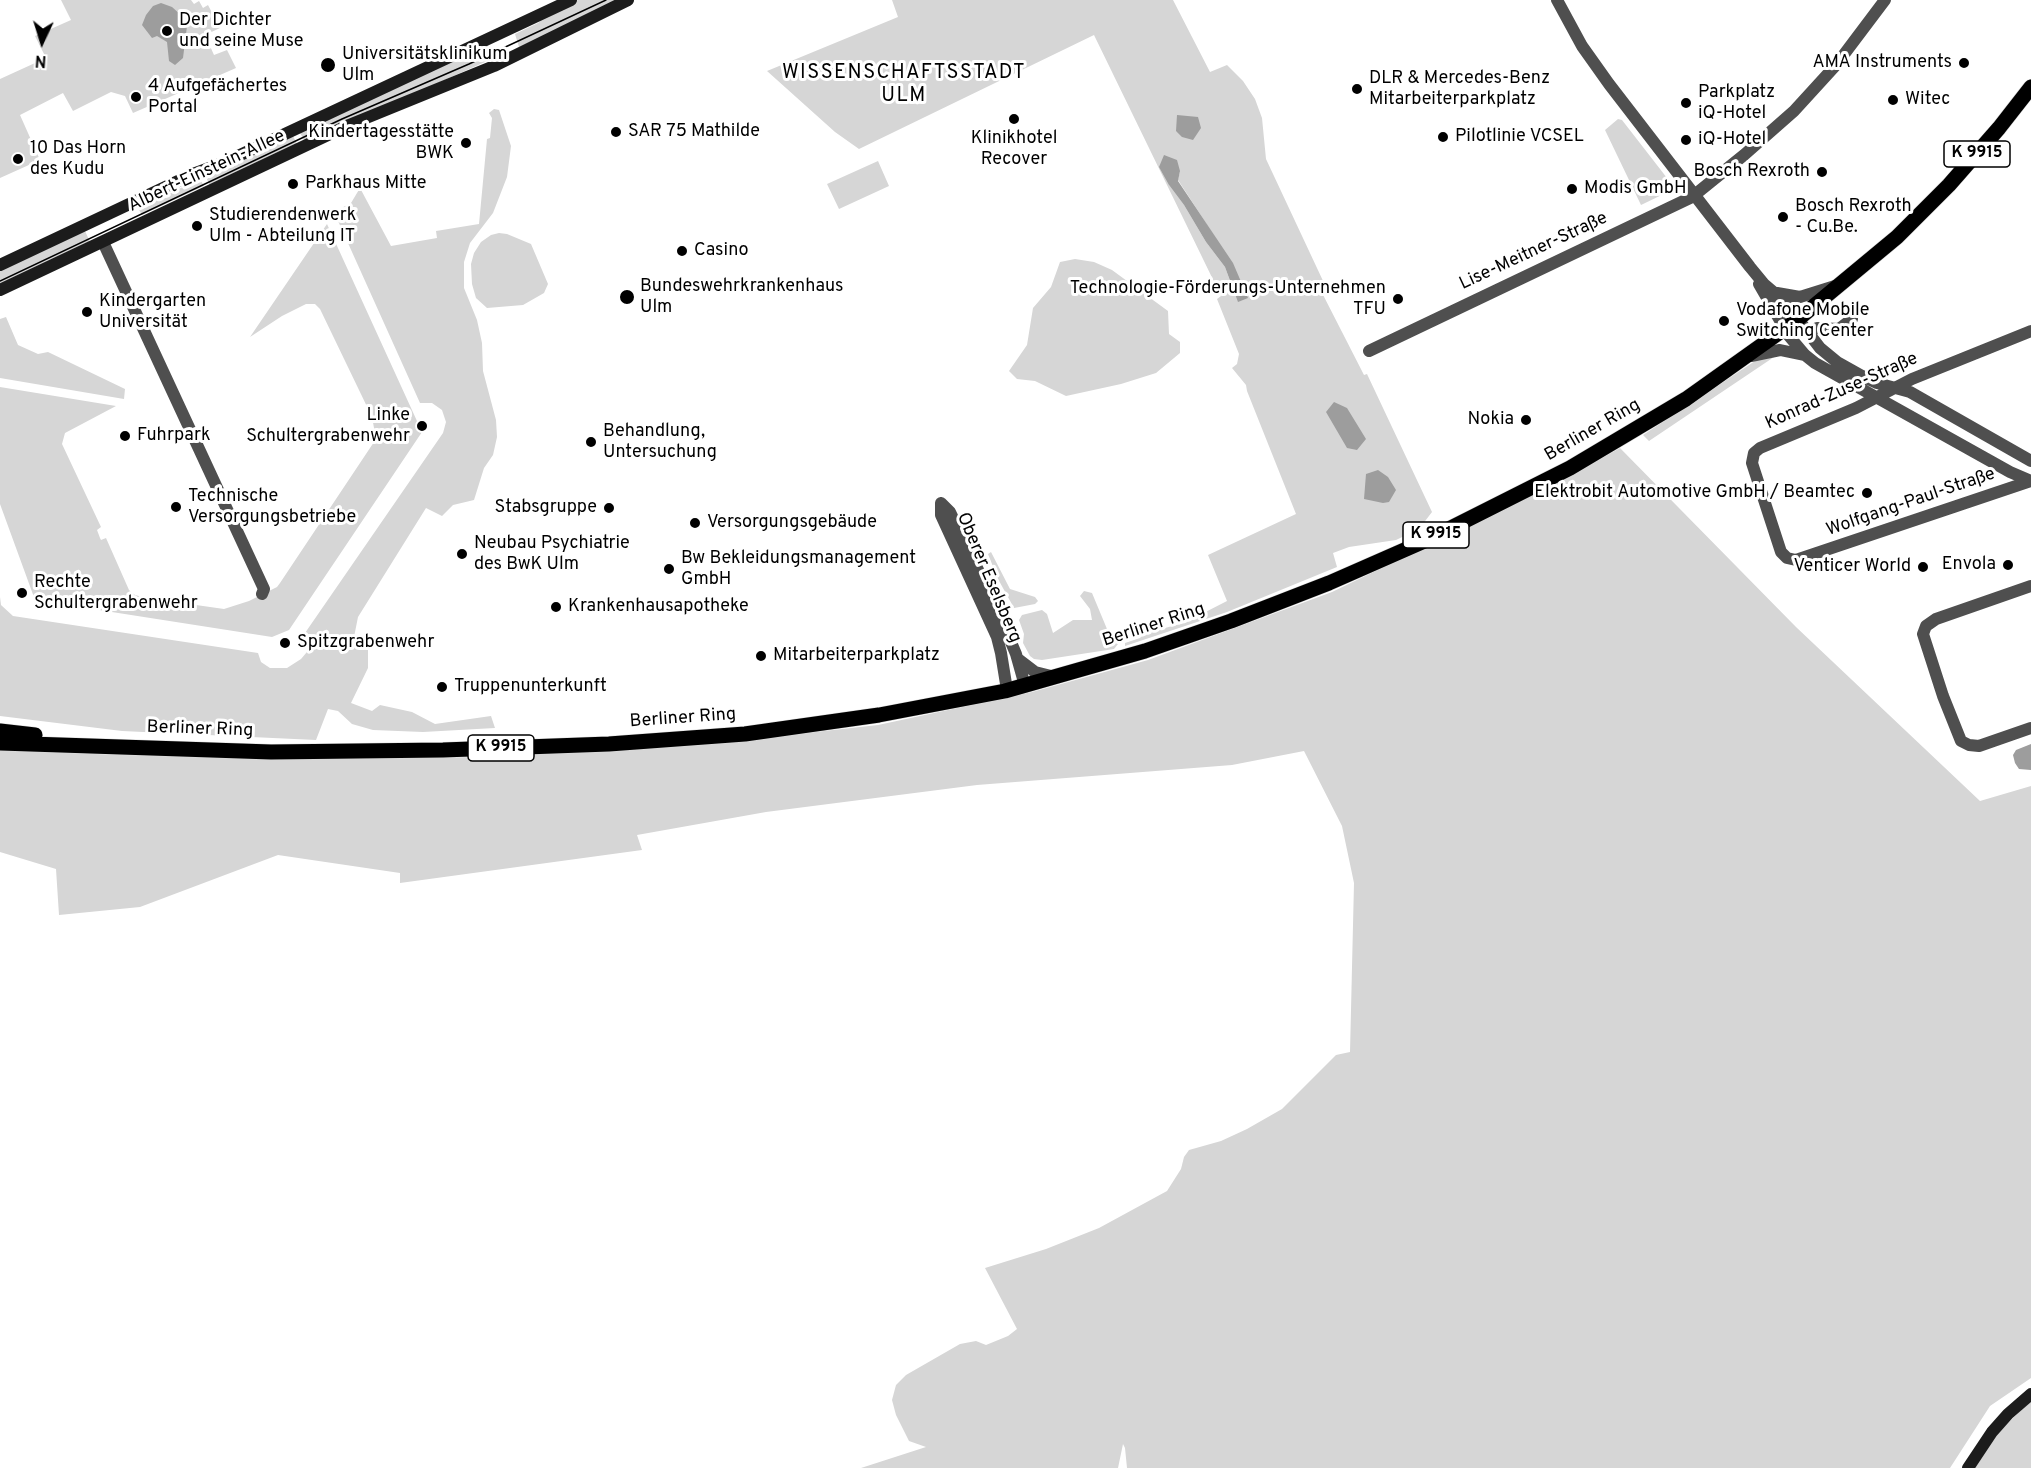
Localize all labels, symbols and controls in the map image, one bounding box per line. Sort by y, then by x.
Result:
place label: Der Dichter und seine Muse [179,10,303,52]
north arrow [12,12,72,72]
marker: Der Dichter und seine Muse [160,24,174,38]
place label: Universitätsklinikum Ulm [342,44,507,86]
text: N [34,50,47,70]
place label: AMA Instruments [1813,52,1952,74]
marker: Universitätsklinikum Ulm [319,56,337,74]
marker: AMA Instruments [1957,56,1971,70]
district label: WISSENSCHAFTSSTADT ULM [782,62,1026,109]
place label: DLR & Mercedes-Benz Mitarbeiterparkplatz [1369,68,1550,110]
place label: 4 Aufgefächertes Portal [148,76,287,118]
marker: DLR & Mercedes-Benz Mitarbeiterparkplatz [1350,82,1364,96]
place label: Parkplatz iQ-Hotel [1698,82,1775,124]
place label: Witec [1905,89,1950,111]
marker: 4 Aufgefächertes Portal [129,90,143,104]
marker: Witec [1886,93,1900,107]
marker: Parkplatz iQ-Hotel [1679,96,1693,110]
marker: Klinikhotel Recover [1007,112,1021,126]
place label: SAR 75 Mathilde [628,121,760,143]
place label: Kindertagesstätte BWK [308,122,454,164]
marker: SAR 75 Mathilde [609,125,623,139]
street label: Albert-Einstein-Allee [125,126,289,218]
place label: Pilotlinie VCSEL [1455,126,1584,148]
place label: Klinikhotel Recover [971,128,1057,170]
place label: iQ-Hotel [1698,129,1766,151]
marker: Pilotlinie VCSEL [1436,130,1450,144]
marker: iQ-Hotel [1679,133,1693,147]
marker: Kindertagesstätte BWK [459,136,473,150]
place label: 10 Das Horn des Kudu [30,138,126,180]
road number: K 9915 [1944,141,2010,167]
marker: 10 Das Horn des Kudu [11,152,25,166]
place label: Bosch Rexroth [1693,161,1810,183]
marker: Bosch Rexroth [1815,165,1829,179]
place label: Parkhaus Mitte [305,173,427,195]
marker: Parkhaus Mitte [286,177,300,191]
place label: Modis GmbH [1584,178,1687,200]
marker: Modis GmbH [1565,182,1579,196]
place label: Bosch Rexroth - Cu.Be. [1795,196,1912,238]
place label: Studierendenwerk Ulm - Abteilung IT [209,205,356,248]
street label: Lise-Meitner-Straße [1457,208,1611,296]
marker: Bosch Rexroth - Cu.Be. [1776,210,1790,224]
marker: Studierendenwerk Ulm - Abteilung IT [190,219,204,233]
place label: Casino [694,240,749,262]
marker: Casino [675,244,689,258]
place label: Bundeswehrkrankenhaus Ulm [640,276,843,318]
place label: Technologie-Förderungs-Unternehmen TFU [1070,278,1386,320]
marker: Bundeswehrkrankenhaus Ulm [618,288,636,306]
place label: Kindergarten Universität [99,291,206,334]
marker: Technologie-Förderungs-Unternehmen TFU [1391,292,1405,306]
place label: Vodafone Mobile Switching Center [1736,300,1874,342]
marker: Kindergarten Universität [80,305,94,319]
marker: Vodafone Mobile Switching Center [1717,314,1731,328]
street label: Konrad-Zuse-Straße [1762,349,1922,435]
street label: Berliner Ring [1541,395,1645,467]
place label: Linke Schultergrabenwehr [246,405,410,448]
place label: Nokia [1468,409,1514,431]
marker: Nokia [1519,413,1533,427]
marker: Linke Schultergrabenwehr [415,419,429,433]
place label: Behandlung, Untersuchung [603,421,717,464]
place label: Fuhrpark [137,425,210,447]
marker: Fuhrpark [118,429,132,443]
marker: Behandlung, Untersuchung [584,435,598,449]
street label: Wolfgang-Paul-Straße [1824,464,1998,542]
place label: Elektrobit Automotive GmbH / Beamtec [1534,482,1855,504]
place label: Technische Versorgungsbetriebe [188,486,356,528]
marker: Elektrobit Automotive GmbH / Beamtec [1860,486,1874,500]
place label: Stabsgruppe [495,497,597,519]
marker: Technische Versorgungsbetriebe [169,500,183,514]
marker: Stabsgruppe [602,501,616,515]
street label: Oberer Eselsberg [951,510,1025,646]
place label: Versorgungsgebäude [707,512,877,534]
marker: Versorgungsgebäude [688,516,702,530]
road number: K 9915 [1403,522,1469,548]
place label: Neubau Psychiatrie des BwK Ulm [474,533,630,576]
marker: Neubau Psychiatrie des BwK Ulm [455,547,469,561]
place label: Bw Bekleidungsmanagement GmbH [681,548,916,590]
place label: Envola [1942,554,1996,576]
place label: Venticer World [1794,556,1911,578]
marker: Envola [2001,558,2015,572]
marker: Venticer World [1916,560,1930,574]
marker: Bw Bekleidungsmanagement GmbH [662,562,676,576]
place label: Rechte Schultergrabenwehr [34,572,198,614]
marker: Rechte Schultergrabenwehr [15,586,29,600]
place label: Krankenhausapotheke [568,596,749,618]
street label: Berliner Ring [1100,599,1208,653]
marker: Krankenhausapotheke [549,600,563,614]
place label: Spitzgrabenwehr [297,632,434,654]
marker: Spitzgrabenwehr [278,636,292,650]
place label: Mitarbeiterparkplatz [773,645,940,667]
marker: Mitarbeiterparkplatz [754,649,768,663]
place label: Truppenunterkunft [454,676,607,698]
marker: Truppenunterkunft [435,680,449,694]
street label: Berliner Ring [629,705,737,733]
street label: Berliner Ring [146,717,254,743]
road number: K 9915 [468,735,534,761]

